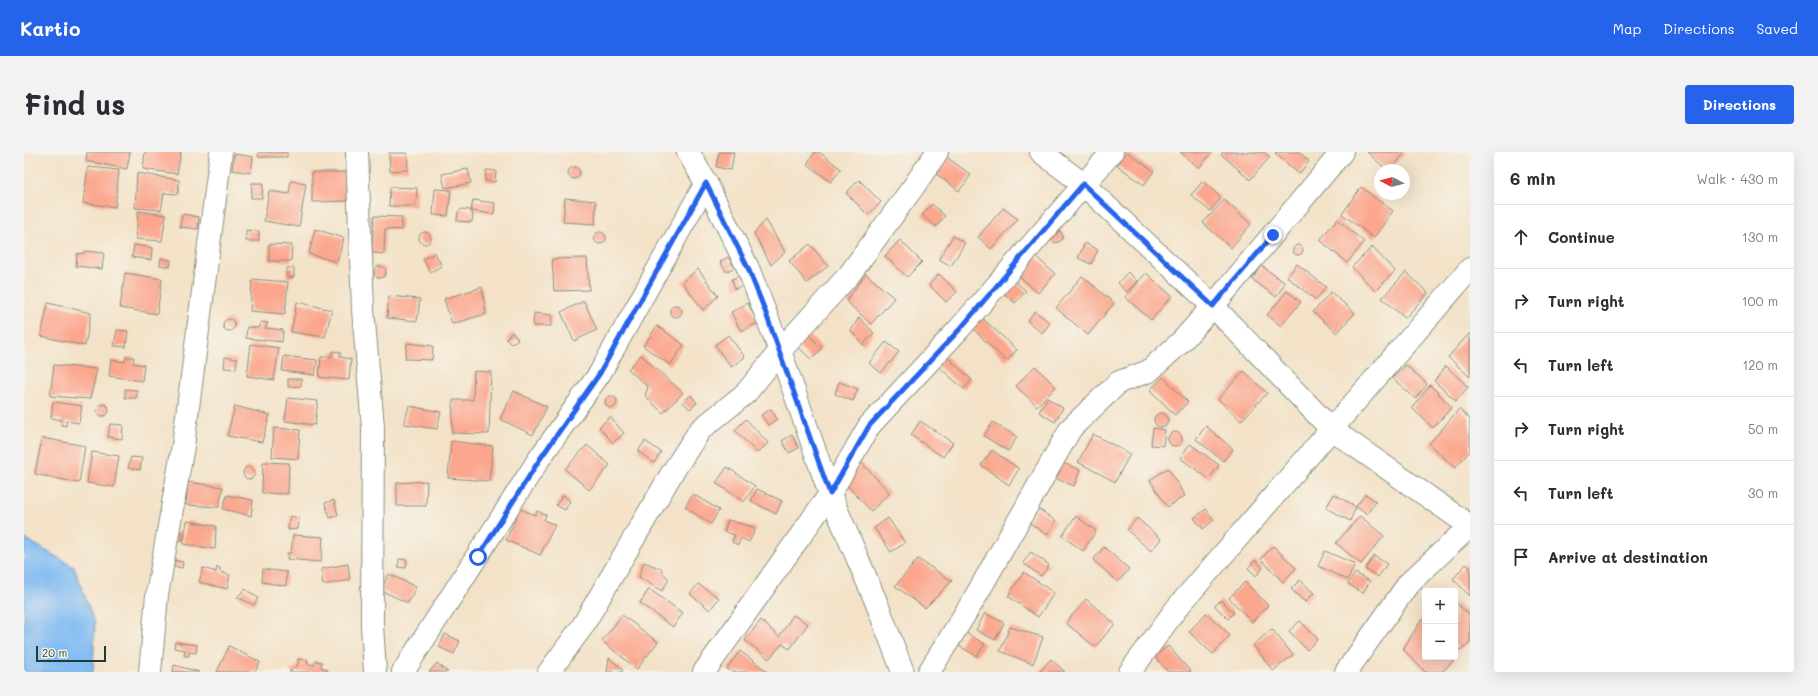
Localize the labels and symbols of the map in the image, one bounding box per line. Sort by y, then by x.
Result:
north arrow [1374,164,1410,200]
route end [1264,226,1282,244]
route start [469,548,487,566]
scale bar [36,644,106,663]

